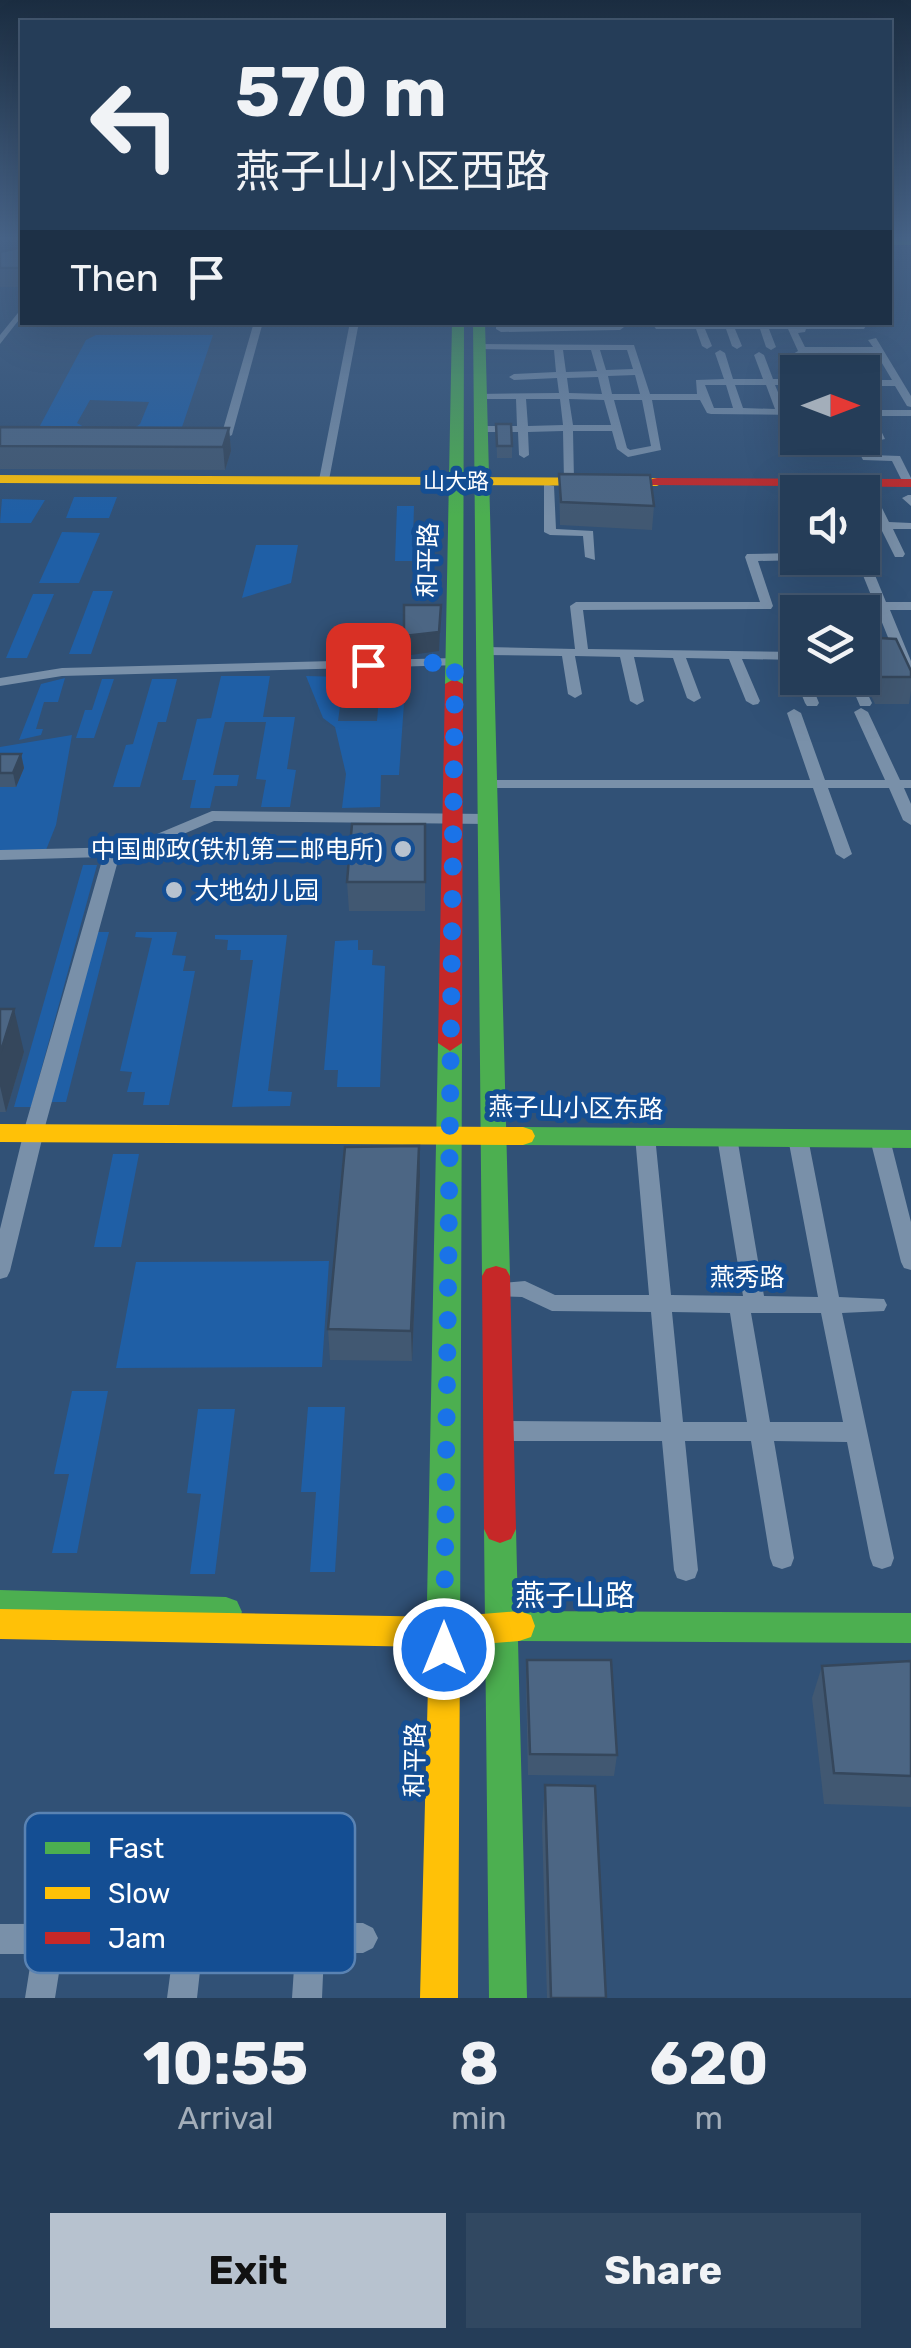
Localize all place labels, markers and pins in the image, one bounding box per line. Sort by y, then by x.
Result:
pin [326,623,411,708]
place label: 中国邮政(铁机第二邮电所) [91,835,383,864]
marker: 中国邮政(铁机第二邮电所) [392,838,414,860]
place label: 大地幼儿园 [194,876,319,905]
marker: 大地幼儿园 [163,879,185,901]

